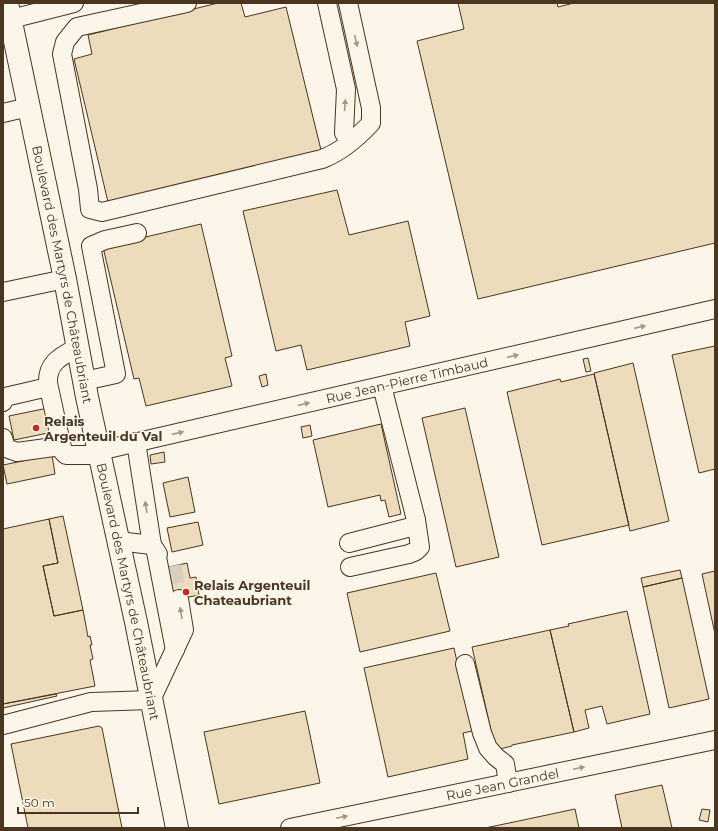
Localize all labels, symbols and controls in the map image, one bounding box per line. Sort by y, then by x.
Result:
one-way arrow [354,35,360,47]
one-way arrow [342,99,348,111]
street label: Boulevard des Martyrs de Châteaubriant [29,144,96,405]
one-way arrow [633,323,646,329]
one-way arrow [507,352,519,358]
street label: Rue Jean-Pierre Timbaud [324,354,490,406]
one-way arrow [298,400,311,406]
place label: Relais Argenteuil du Val [43,413,162,444]
marker: Relais Argenteuil du Val [31,423,41,433]
one-way arrow [171,429,184,435]
street label: Boulevard des Martyrs de Châteaubriant [94,461,163,722]
one-way arrow [143,500,149,513]
place label: Relais Argenteuil Chateaubriant [194,577,310,608]
marker: Relais Argenteuil Chateaubriant [181,587,191,597]
one-way arrow [178,607,184,619]
street label: Rue Jean Grandel [445,765,560,803]
one-way arrow [573,765,585,771]
scale bar [18,789,138,815]
text: 50 m [24,795,55,810]
one-way arrow [336,814,348,820]

